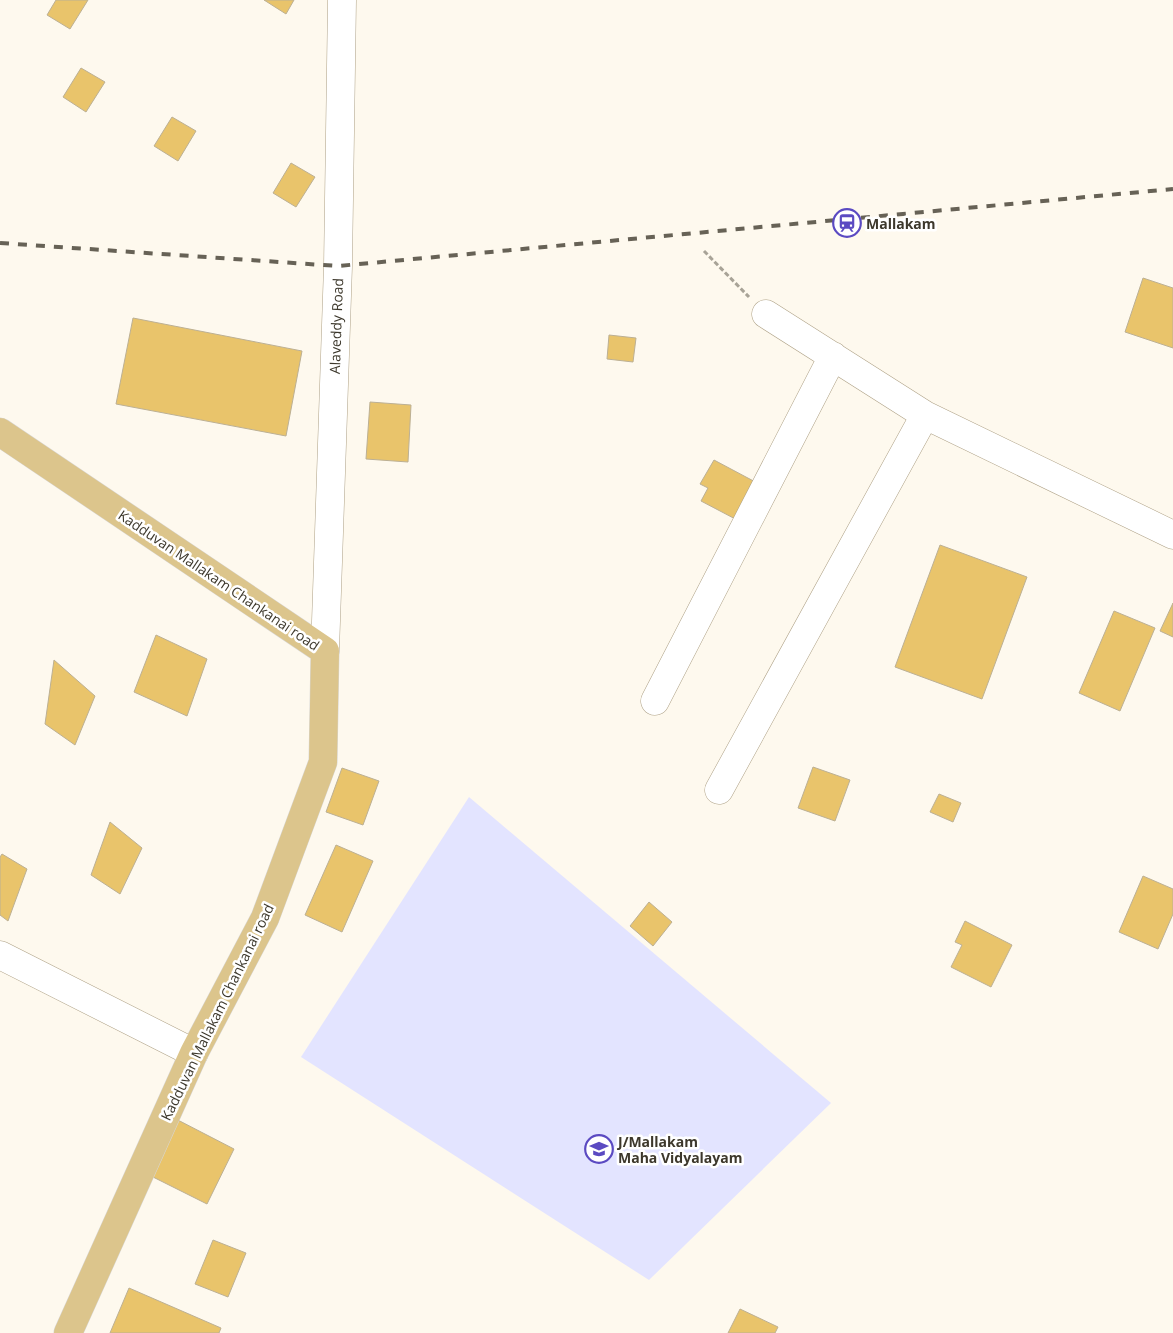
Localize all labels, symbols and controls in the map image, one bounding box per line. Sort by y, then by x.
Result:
station icon: Mallakam [832,208,862,238]
place label: Mallakam [866,214,936,233]
street label: Alaveddy Road [325,278,347,374]
street label: Kadduvan Mallakam Chankanai road [115,505,323,655]
street label: Kadduvan Mallakam Chankanai road [156,900,278,1124]
place label: J/Mallakam Maha Vidyalayam [616,1132,743,1167]
school or university icon: J/Mallakam Maha Vidyalayam [584,1134,614,1164]

